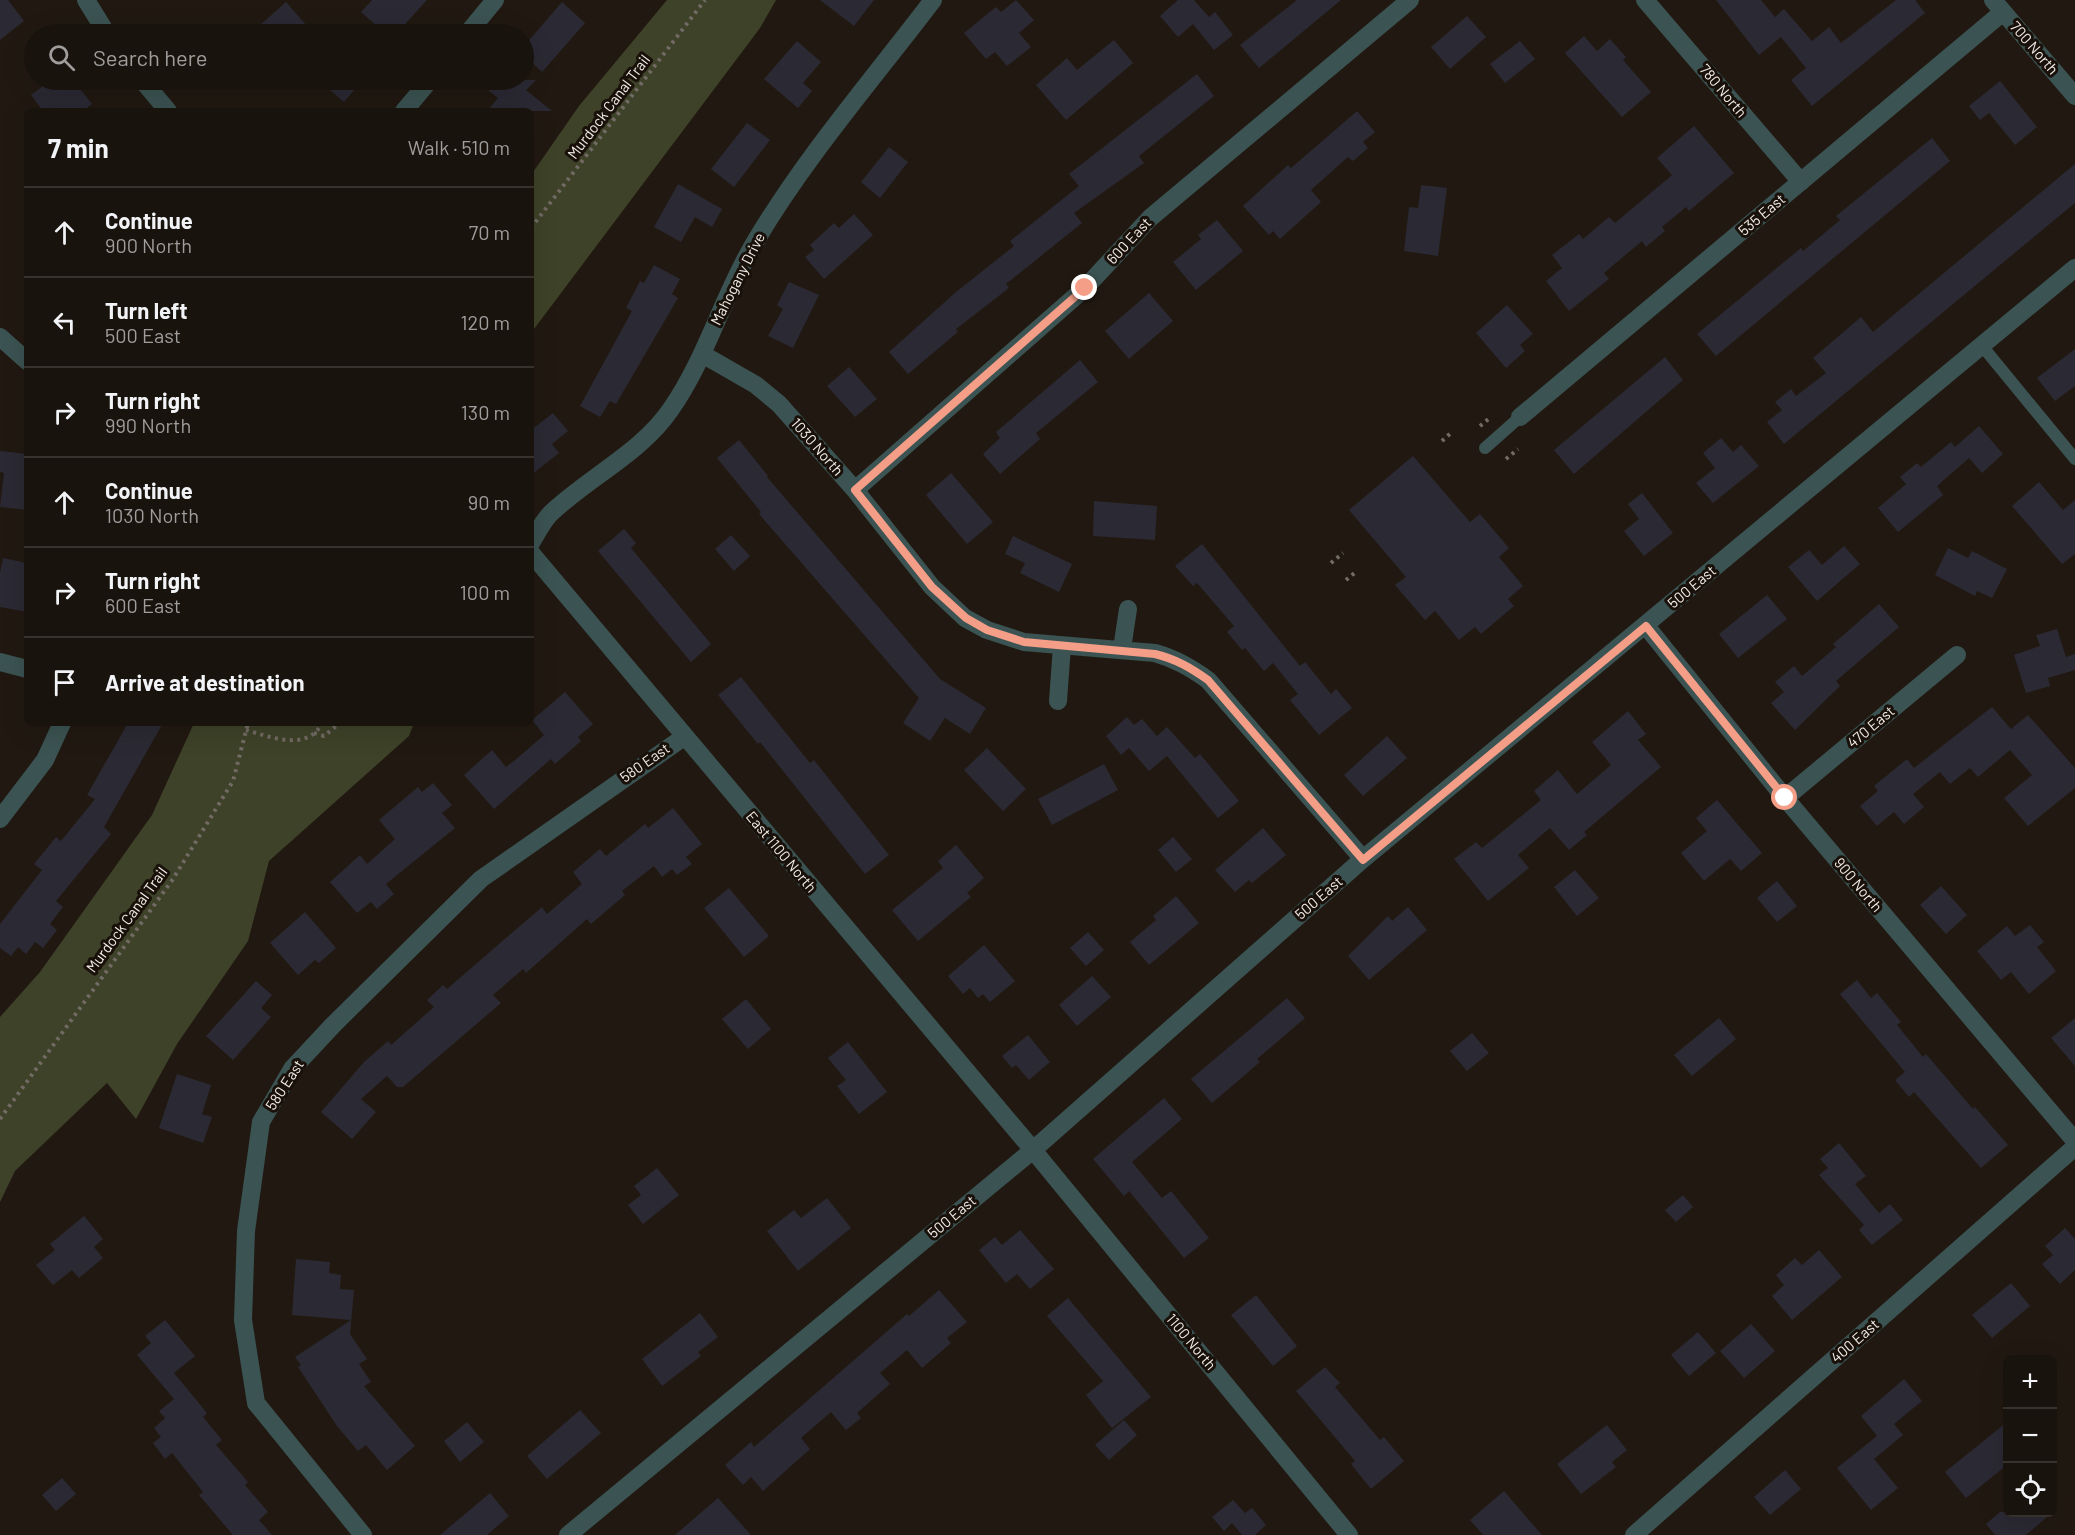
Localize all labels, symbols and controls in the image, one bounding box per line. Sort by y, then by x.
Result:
street label: 700 North [2007,17,2063,78]
search box [24,24,534,90]
icon: search [45,41,78,74]
text: Search here [93,44,207,70]
street label: Murdock Canal Trail [563,51,653,162]
street label: 780 North [1696,60,1751,121]
text: 7 min [48,132,109,163]
text: Walk · 510 m [408,135,510,159]
street label: 535 East [1734,189,1788,239]
text: Continue [105,207,193,233]
street label: 600 East [1102,213,1154,267]
icon: ahead [48,216,81,249]
text: 70 m [469,220,510,244]
street label: Mahogany Drive [706,229,768,328]
text: 900 North [105,233,192,257]
route end [1071,274,1097,300]
text: Turn left [105,297,188,323]
icon: left [48,306,81,339]
text: 120 m [460,310,510,334]
text: 500 East [105,323,181,347]
text: Turn right [105,387,200,413]
icon: right [48,396,81,429]
text: 130 m [461,400,510,424]
text: 990 North [105,413,191,437]
street label: 1030 North [788,414,848,479]
text: Continue [105,477,193,503]
icon: ahead [48,486,81,519]
text: 90 m [468,490,510,514]
text: 1030 North [105,503,199,527]
street label: 500 East [1664,561,1719,611]
text: Turn right [105,567,200,593]
icon: right [48,576,81,609]
text: 100 m [460,580,510,604]
text: 600 East [105,593,181,617]
icon: arrive [48,666,81,699]
text: Arrive at destination [105,669,304,695]
street label: 470 East [1843,701,1898,751]
street label: 580 East [616,739,673,786]
route start [1771,784,1797,810]
street label: East 1100 North [743,807,821,896]
street label: 900 North [1831,854,1887,915]
street label: Murdock Canal Trail [82,863,170,976]
street label: 500 East [1291,872,1346,923]
street label: 580 East [261,1056,307,1113]
street label: 500 East [924,1191,979,1241]
street label: 1100 North [1163,1310,1221,1373]
street label: 400 East [1827,1315,1882,1366]
map controls [2003,1355,2057,1517]
button: + [2003,1355,2057,1409]
button: − [2003,1409,2057,1463]
button: locate [2003,1463,2057,1517]

